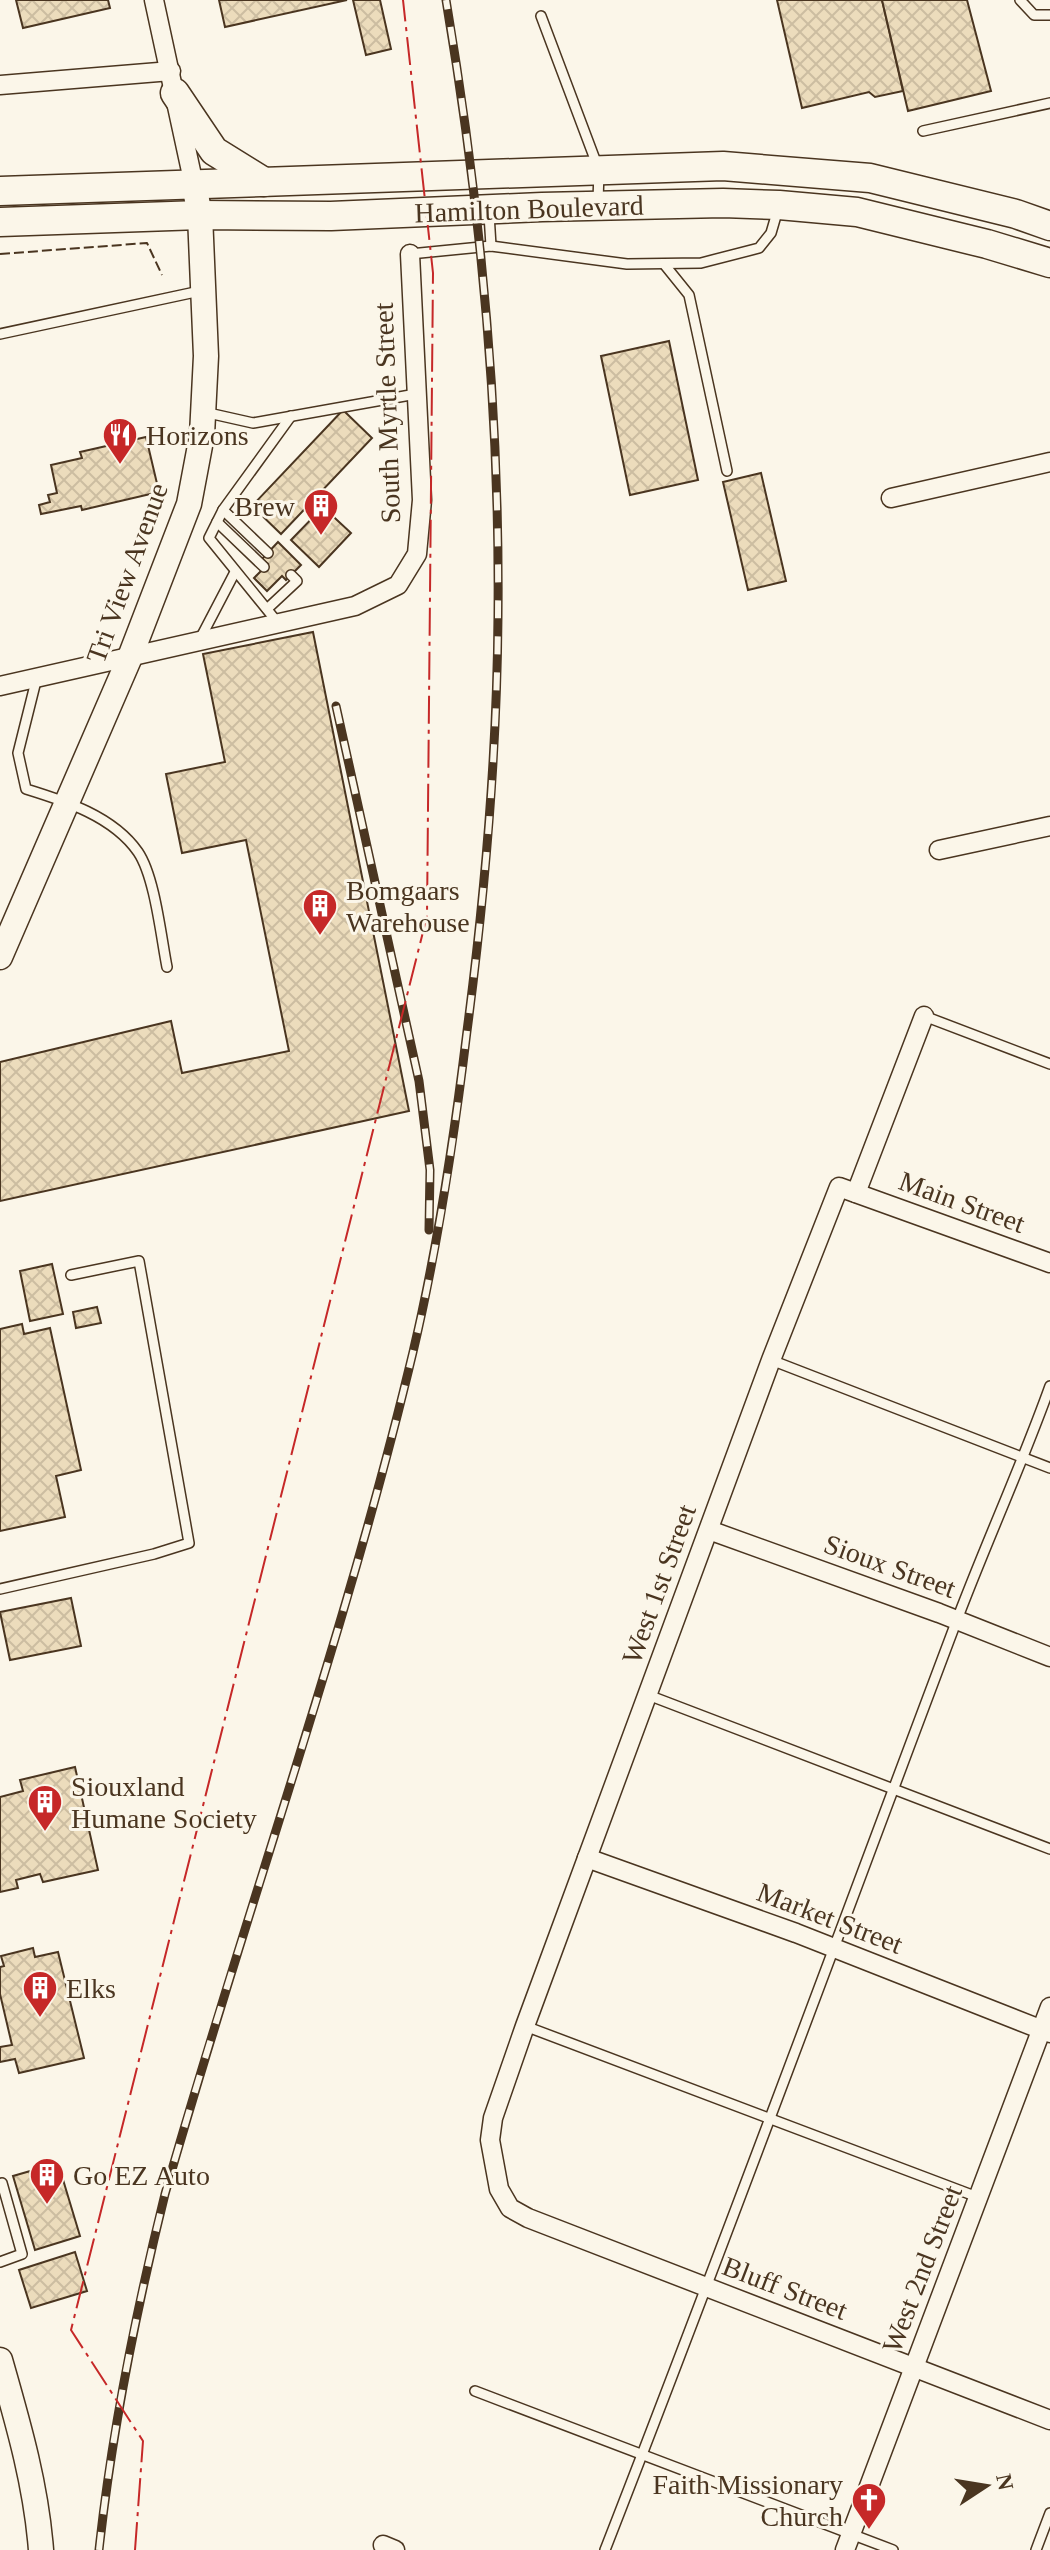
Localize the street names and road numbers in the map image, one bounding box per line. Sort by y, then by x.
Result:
street label: Hamilton Boulevard [414,190,644,228]
street label: South Myrtle Street [368,302,406,524]
street label: Tri View Avenue [80,479,174,667]
street label: Main Street [895,1165,1029,1239]
street label: West 1st Street [616,1500,702,1668]
street label: Sioux Street [820,1528,960,1604]
street label: Market Street [753,1876,907,1960]
street label: West 2nd Street [876,2181,968,2357]
street label: Bluff Street [718,2250,852,2326]

